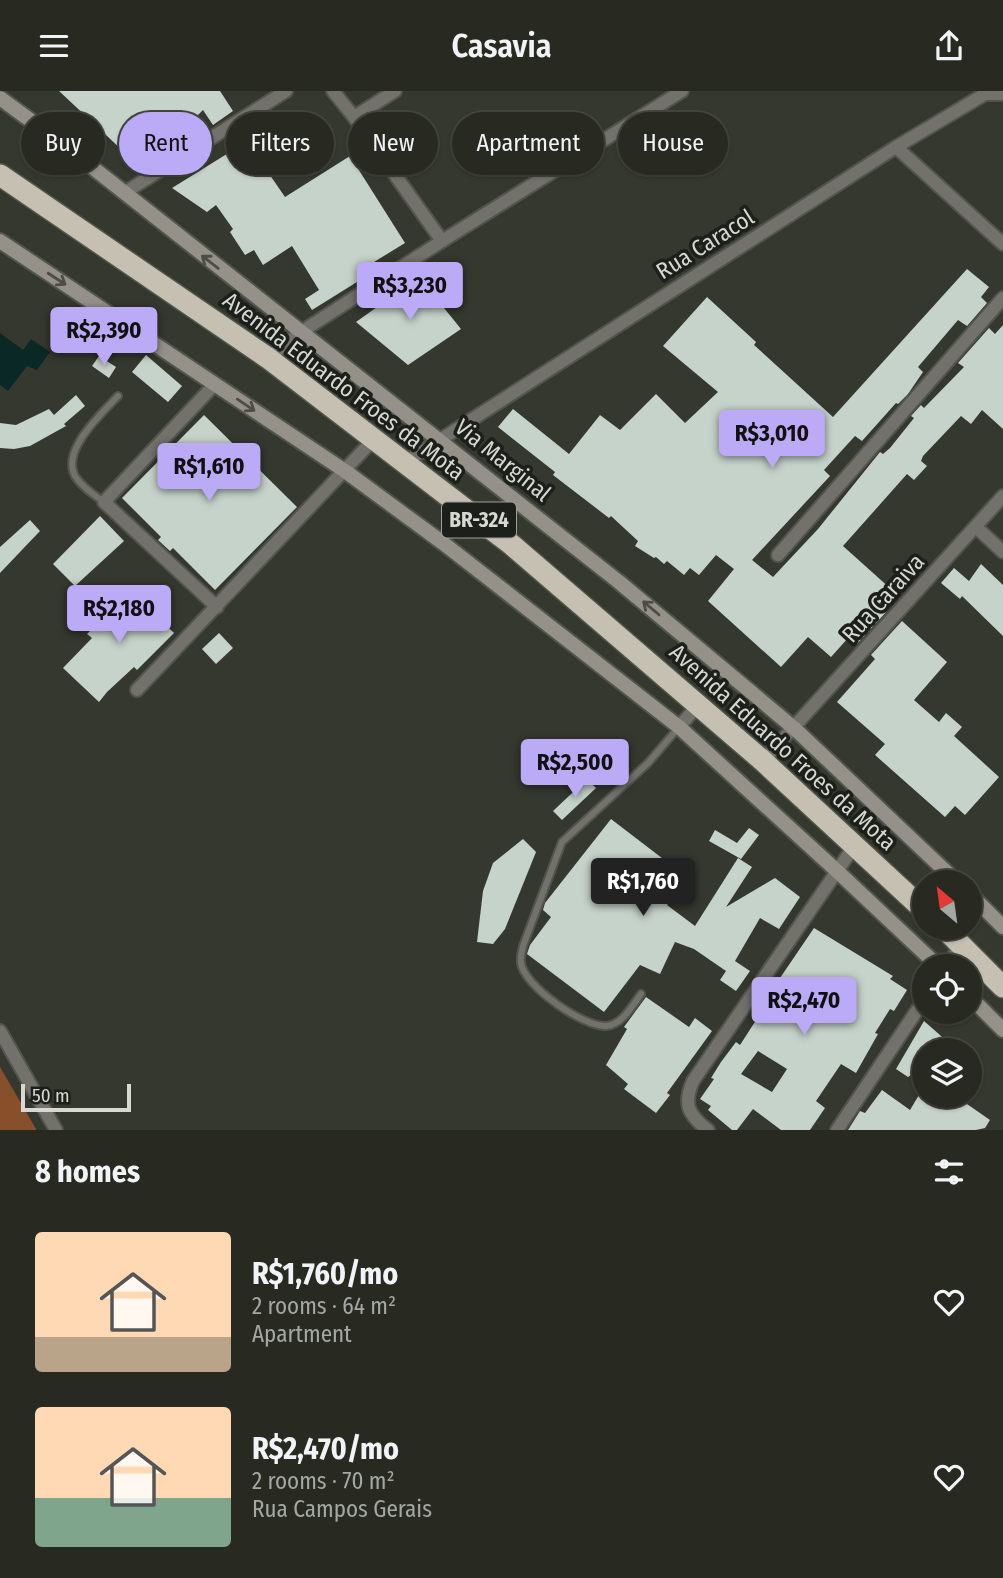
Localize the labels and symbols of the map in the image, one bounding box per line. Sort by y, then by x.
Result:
street label: Rua Caracol [651,203,759,285]
one-way arrow [202,254,220,269]
pin: R$3,230 [345,263,475,322]
one-way arrow [47,271,66,286]
street label: Avenida Eduardo Froes da Mota [218,286,470,486]
pin: R$2,390 [39,307,169,367]
one-way arrow [236,398,255,412]
pin: R$3,010 [707,411,837,470]
street label: Via Marginal [449,413,557,507]
pin: R$1,610 [144,443,274,503]
road number: BR-324 [442,503,516,537]
street label: Rua Caraiva [836,548,930,648]
pin: R$2,180 [54,585,184,645]
one-way arrow [642,600,660,616]
street label: Avenida Eduardo Froes da Mota [664,638,902,856]
pin: R$2,500 [510,739,640,799]
pin: R$1,760 [578,859,708,918]
north arrow [912,870,982,940]
pin: R$2,470 [739,977,869,1037]
scale bar [21,1081,131,1113]

